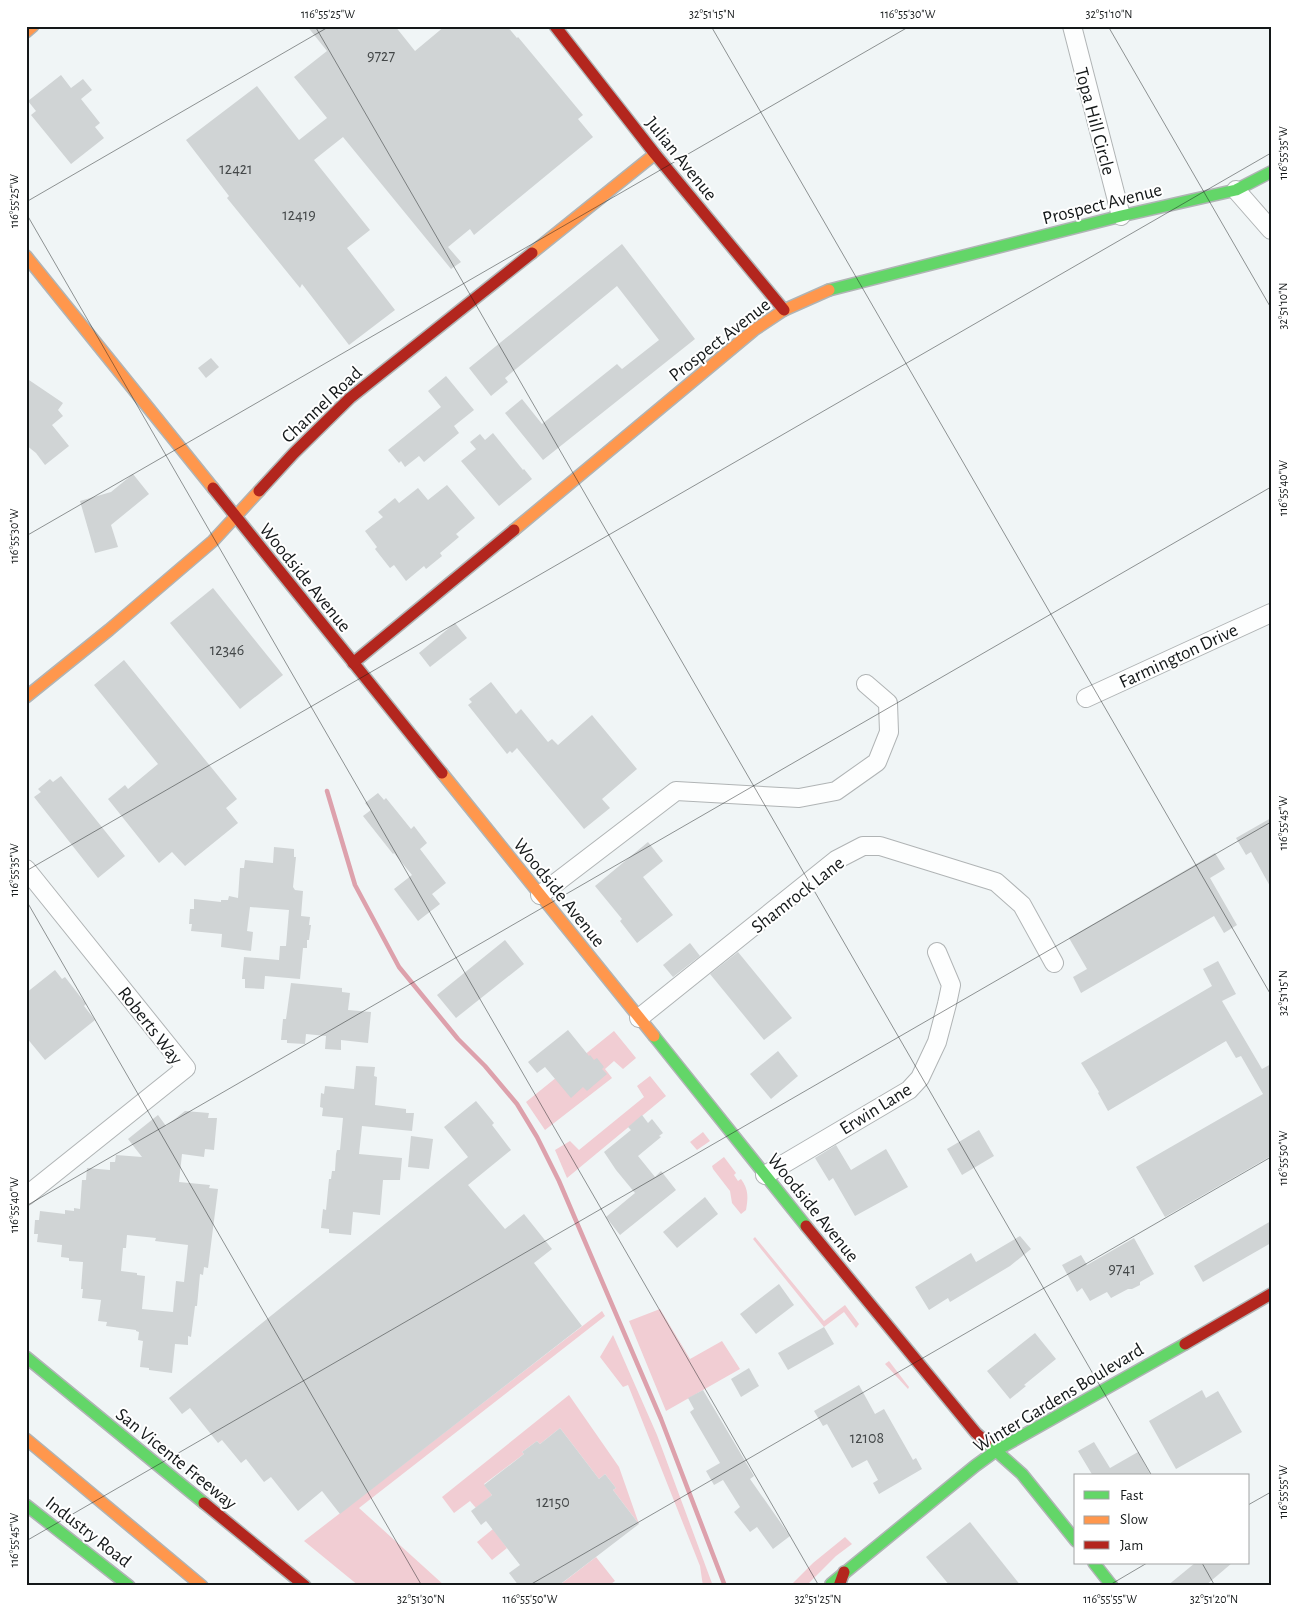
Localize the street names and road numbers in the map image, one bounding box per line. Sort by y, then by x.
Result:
street label: Topa Hill Circle [1071,66,1118,177]
street label: Julian Avenue [641,113,720,204]
street label: Prospect Avenue [1041,180,1164,228]
street label: Prospect Avenue [666,295,774,385]
street label: Channel Road [278,363,366,447]
street label: Woodside Avenue [255,520,354,636]
street label: Farmington Drive [1116,621,1241,692]
street label: Woodside Avenue [509,835,608,951]
street label: Shamrock Lane [748,853,848,937]
street label: Roberts Way [114,984,186,1068]
street label: Erwin Lane [837,1080,915,1139]
street label: Woodside Avenue [763,1150,862,1266]
street label: Winter Gardens Boulevard [971,1340,1147,1457]
street label: San Vicente Freeway [112,1405,240,1514]
street label: Industry Road [42,1493,135,1571]

